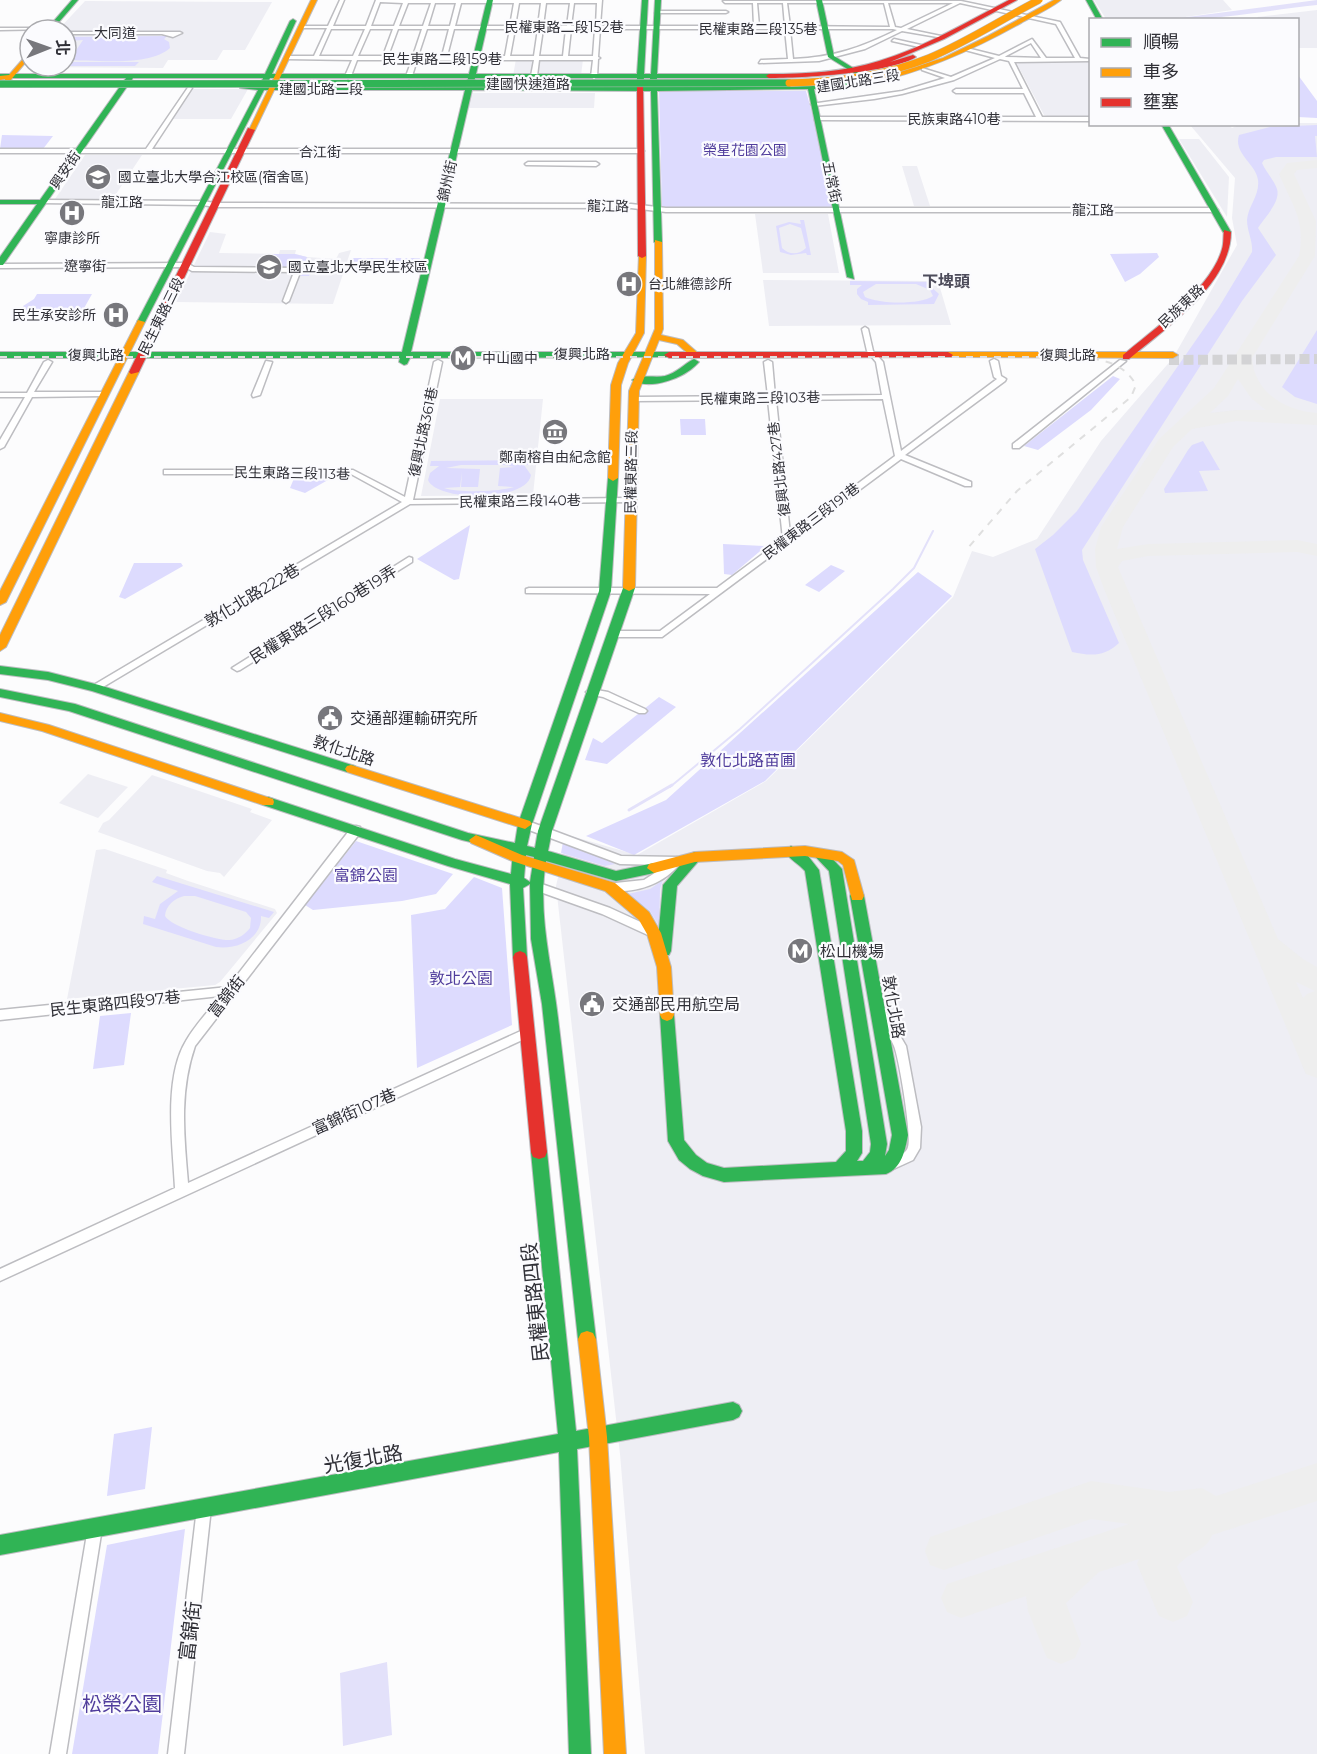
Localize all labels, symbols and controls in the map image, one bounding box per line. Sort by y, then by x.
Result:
north arrow [18,18,78,78]
street label: 民權東路二段152巷 [505,18,623,36]
legend [1089,18,1299,126]
street label: 民權東路二段135巷 [699,20,817,38]
street label: 大同道 [94,24,136,42]
text: 順暢 [1143,31,1179,53]
text: 北 [53,40,72,56]
street label: 民生東路二段159巷 [382,50,502,68]
text: 車多 [1143,61,1179,83]
street label: 建國北路三段 [815,66,901,96]
street label: 建國快速道路 [486,75,570,93]
street label: 建國北路二段 [279,80,363,98]
text: 壅塞 [1143,91,1179,113]
street label: 民族東路410巷 [907,110,1001,128]
park label: 榮星花園公園 [703,141,787,159]
street label: 合江街 [299,143,341,161]
street label: 興安街 [46,148,84,192]
street label: 錦州街 [434,159,460,203]
street label: 五常街 [819,160,845,204]
school or university icon: 國立臺北大學合江校區(宿舍區) [83,162,113,192]
place label: 國立臺北大學合江校區(宿舍區) [118,168,309,186]
street label: 龍江路 [101,193,143,211]
street label: 龍江路 [587,197,629,215]
hospital icon: 寧康診所 [57,198,87,228]
street label: 龍江路 [1072,201,1114,219]
place label: 寧康診所 [44,229,100,247]
school or university icon: 國立臺北大學民生校區 [254,252,284,282]
street label: 遼寧街 [64,257,106,275]
place label: 國立臺北大學民生校區 [288,258,428,276]
hospital icon: 台北維德診所 [614,269,644,299]
district label: 下埤頭 [922,272,970,291]
street label: 民生東路三段 [134,274,188,358]
place label: 台北維德診所 [648,275,732,293]
street label: 民族東路 [1154,280,1208,332]
hospital icon: 民生承安診所 [101,300,131,330]
place label: 民生承安診所 [12,306,96,324]
metro station icon: 中山國中 [448,343,478,373]
street label: 復興北路 [554,345,610,363]
street label: 復興北路 [68,346,124,364]
street label: 復興北路 [1040,346,1096,364]
place label: 中山國中 [482,349,538,367]
street label: 復興北路361巷 [405,385,441,479]
street label: 民權東路三段103巷 [700,388,820,408]
museum icon: 鄭南榕自由紀念館 [540,417,570,447]
street label: 復興北路427巷 [764,421,794,517]
street label: 民權東路三段 [621,430,641,514]
place label: 鄭南榕自由紀念館 [499,448,611,466]
street label: 民生東路三段113巷 [234,463,350,483]
street label: 民權東路三段191巷 [759,479,863,563]
street label: 民權東路三段140巷 [459,491,581,511]
street label: 敦化北路222巷 [201,560,303,631]
street label: 民權東路三段160巷19弄 [246,561,400,667]
public building icon: 交通部運輸研究所 [315,703,345,733]
place label: 交通部運輸研究所 [350,709,478,728]
street label: 敦化北路 [310,732,377,769]
park label: 敦化北路苗圃 [700,751,796,770]
park label: 富錦公園 [334,866,398,885]
metro station icon: 松山機場 [785,936,815,966]
place label: 松山機場 [820,942,884,961]
park label: 敦北公園 [429,969,493,988]
street label: 富錦街 [204,972,249,1021]
street label: 敦化北路 [879,974,908,1040]
street label: 民生東路四段97巷 [49,987,181,1020]
public building icon: 交通部民用航空局 [577,989,607,1019]
place label: 交通部民用航空局 [612,995,740,1014]
street label: 富錦街107巷 [309,1085,399,1138]
street label: 民權東路四段 [517,1241,553,1363]
street label: 光復北路 [322,1440,404,1478]
street label: 富錦街 [174,1600,206,1662]
park label: 松榮公園 [82,1692,162,1716]

